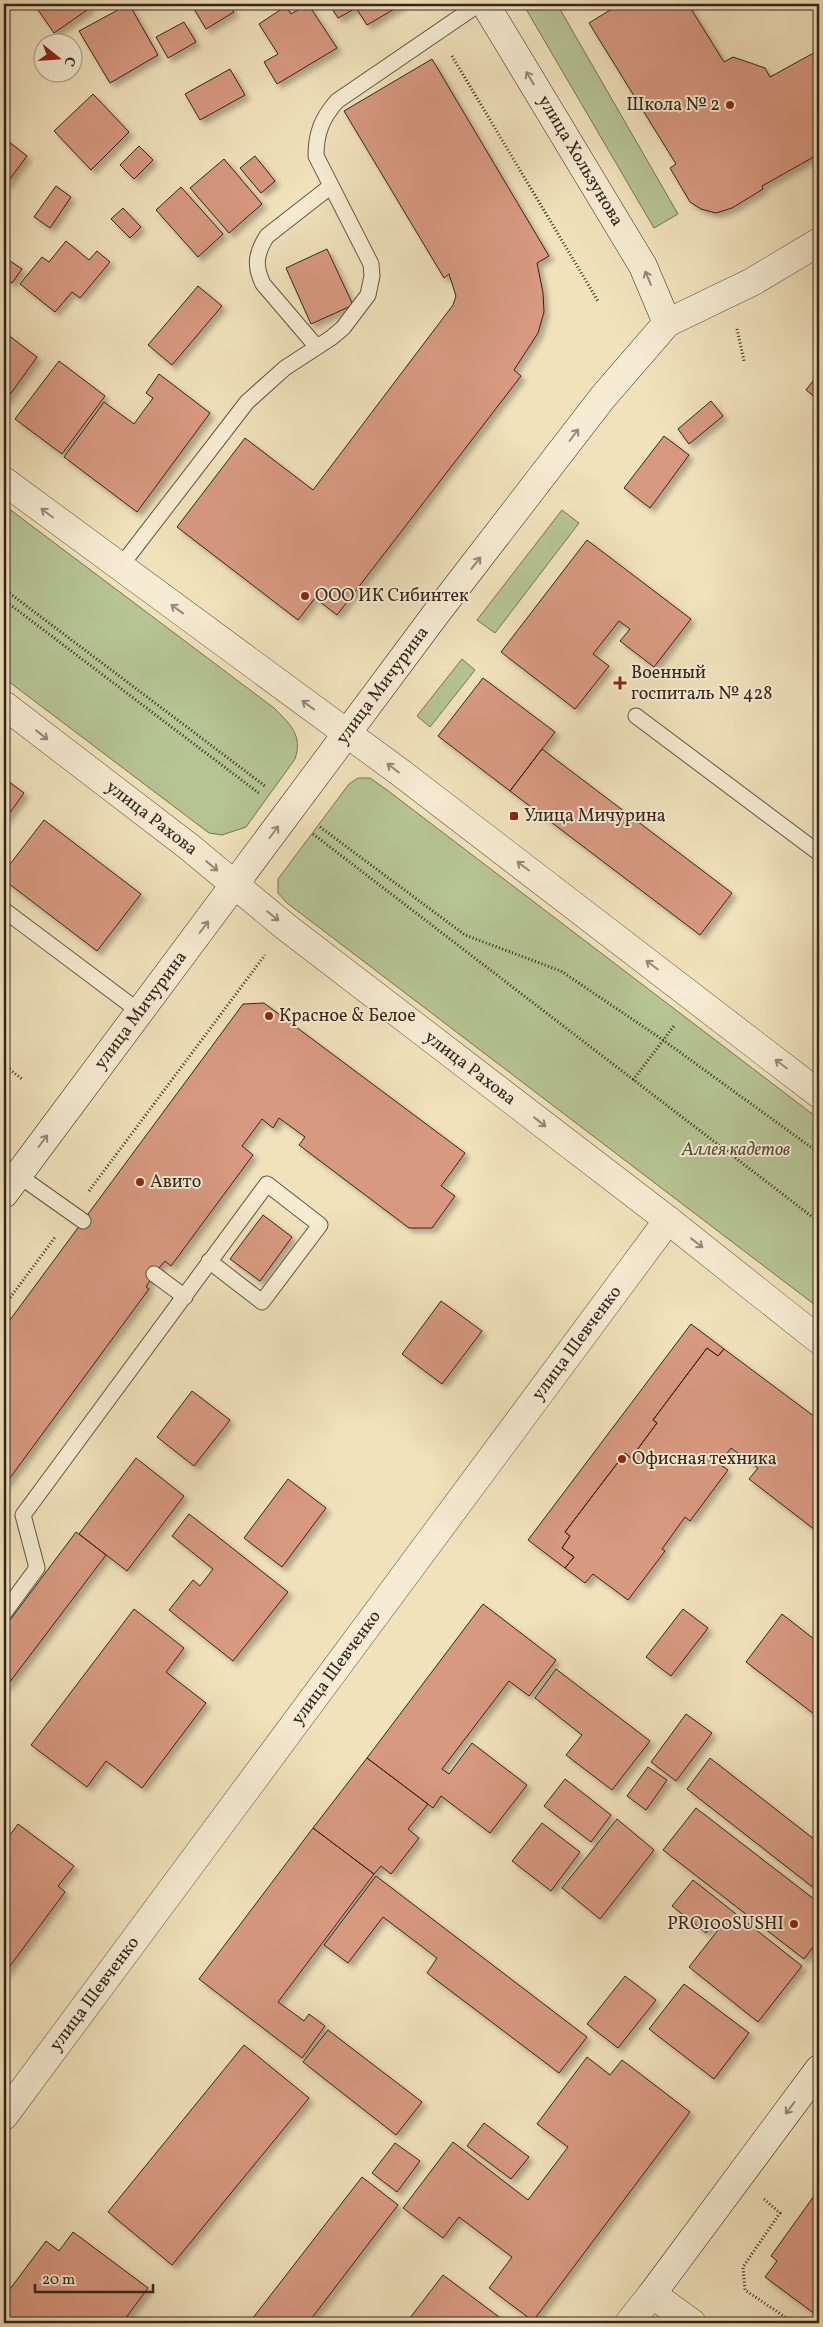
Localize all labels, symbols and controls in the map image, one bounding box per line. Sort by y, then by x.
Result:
north arrow [32,32,82,82]
text: С [59,54,79,68]
one-way arrow [524,71,534,85]
street label: улица Хользунова [531,91,629,231]
place label: Школа № 2 [626,93,720,118]
marker: Школа № 2 [724,99,736,111]
one-way arrow [643,271,653,286]
one-way arrow [569,428,579,442]
one-way arrow [41,507,54,518]
one-way arrow [471,556,481,570]
place label: ООО ИК Сибинтек [315,584,469,609]
marker: ООО ИК Сибинтек [299,590,311,602]
one-way arrow [170,604,184,614]
street label: улица Мичурина [330,621,435,750]
place label: Военный госпиталь № 428 [631,661,772,707]
marker: Военный госпиталь № 428 [613,676,627,690]
one-way arrow [301,700,315,710]
one-way arrow [35,729,48,740]
one-way arrow [386,763,400,773]
street label: улица Рахова [100,775,203,861]
place label: Улица Мичурина [524,804,666,829]
marker: Улица Мичурина [508,810,520,822]
one-way arrow [269,826,280,839]
one-way arrow [205,861,218,872]
one-way arrow [517,861,530,872]
one-way arrow [266,911,279,922]
one-way arrow [199,920,209,934]
street label: улица Мичурина [88,946,193,1075]
one-way arrow [646,960,659,971]
place label: Красное & Белое [279,1004,416,1029]
marker: Красное & Белое [263,1010,275,1022]
street label: улица Рахова [419,1025,521,1112]
one-way arrow [774,1059,788,1069]
one-way arrow [533,1117,546,1128]
one-way arrow [38,1135,49,1148]
park label: Аллея кадетов [681,1138,790,1163]
place label: Авито [150,1170,201,1195]
marker: Авито [134,1176,146,1188]
one-way arrow [690,1237,703,1248]
street label: улица Шевченко [526,1281,628,1406]
place label: Офисная техника [632,1447,777,1472]
marker: Офисная техника [616,1453,628,1465]
street label: улица Шевченко [285,1605,387,1730]
place label: PRO100SUSHI [667,1912,784,1937]
marker: PRO100SUSHI [788,1918,800,1930]
street label: улица Шевченко [44,1931,145,2056]
one-way arrow [784,2101,795,2114]
scale bar [35,2262,152,2294]
text: 20 m [42,2270,75,2291]

